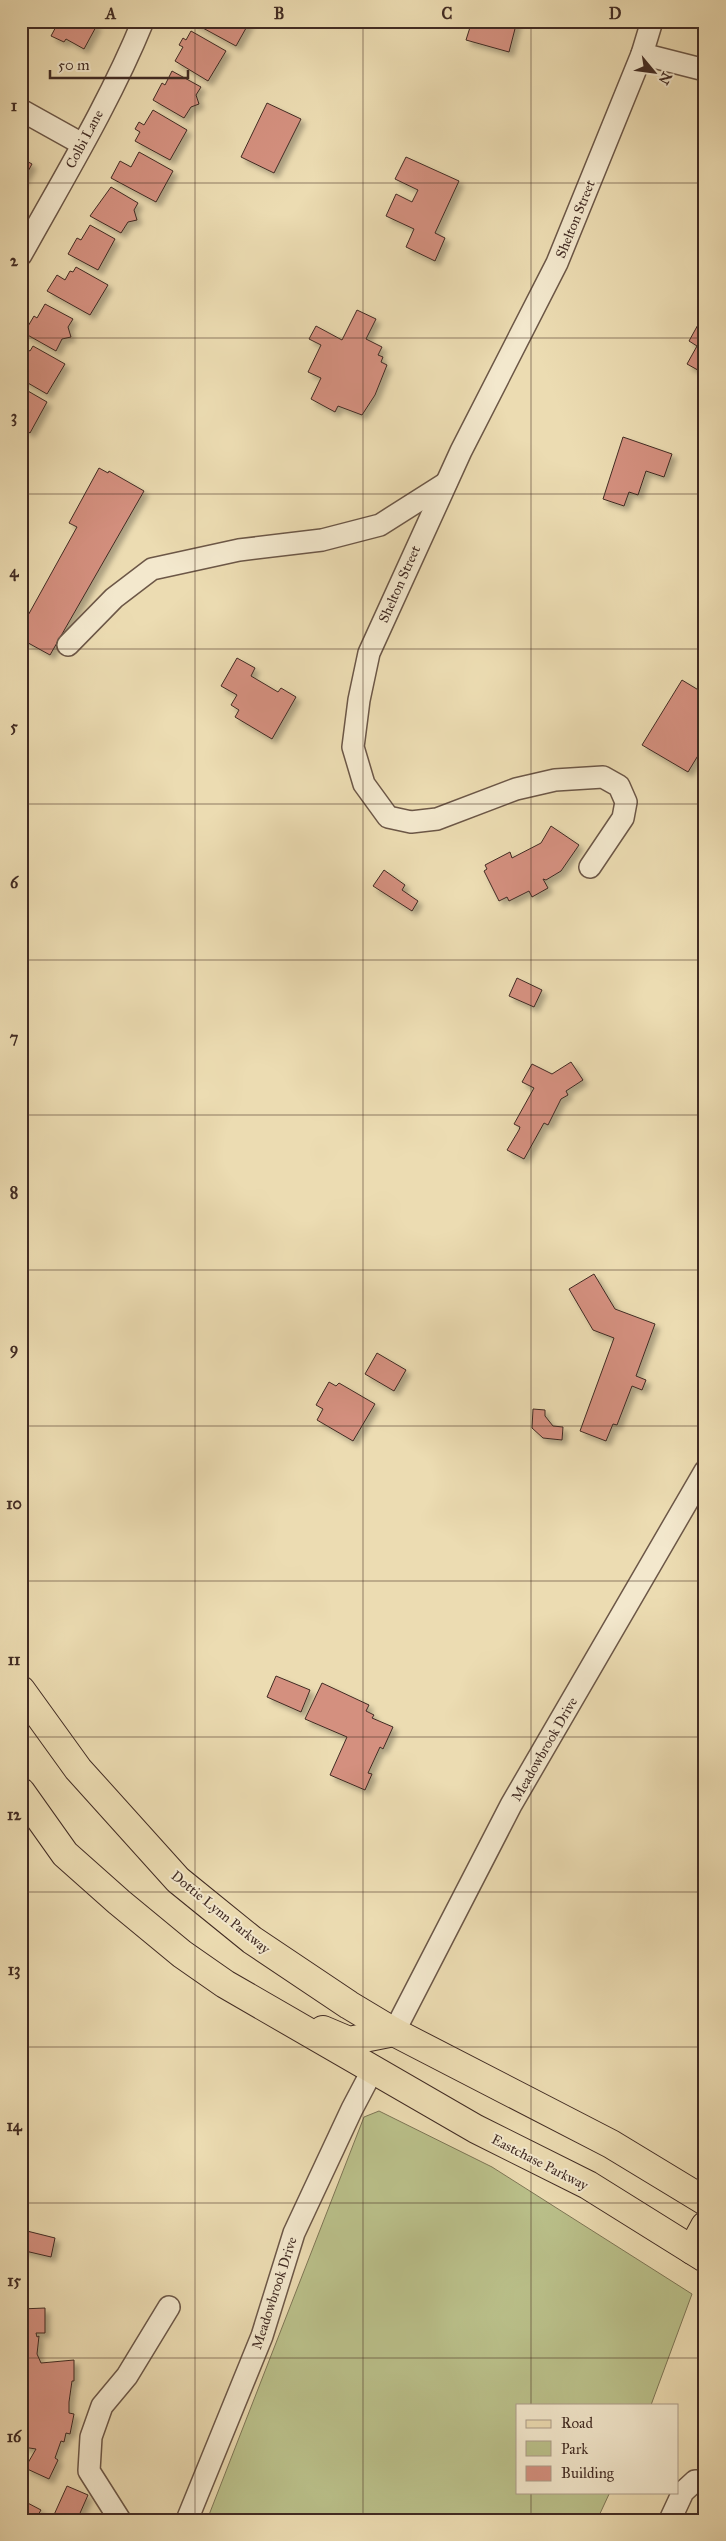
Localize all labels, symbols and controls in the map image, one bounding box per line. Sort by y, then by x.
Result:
text: A [105,4,117,23]
text: B [274,4,284,23]
text: C [442,4,453,23]
text: D [609,4,622,23]
scale bar [50,48,188,80]
north arrow [628,48,678,98]
text: 50 m [58,56,90,74]
text: N [655,69,675,87]
text: 1 [11,96,18,115]
street label: Colbi Lane [62,107,107,171]
street label: Shelton Street [552,178,599,261]
text: 2 [10,251,19,270]
text: 3 [11,407,17,427]
street label: Shelton Street [375,543,424,626]
text: 4 [10,562,20,582]
text: 5 [10,717,18,736]
text: 6 [10,873,19,892]
text: 7 [10,1028,19,1047]
text: 8 [10,1183,18,1202]
text: 9 [10,1339,18,1359]
text: 10 [6,1494,22,1513]
text: 11 [8,1650,21,1669]
street label: Meadowbrook Drive [508,1694,581,1804]
text: 12 [7,1805,22,1824]
street label: Dottie Lynn Parkway [168,1867,274,1958]
text: 13 [8,1960,20,1980]
text: 14 [6,2116,23,2136]
street label: Eastchase Parkway [489,2131,591,2194]
street label: Meadowbrook Drive [248,2235,301,2352]
text: 15 [7,2271,21,2290]
legend [516,2404,678,2494]
text: Road [561,2414,593,2432]
text: 16 [7,2427,22,2446]
text: Park [561,2440,588,2458]
text: Building [561,2464,615,2482]

